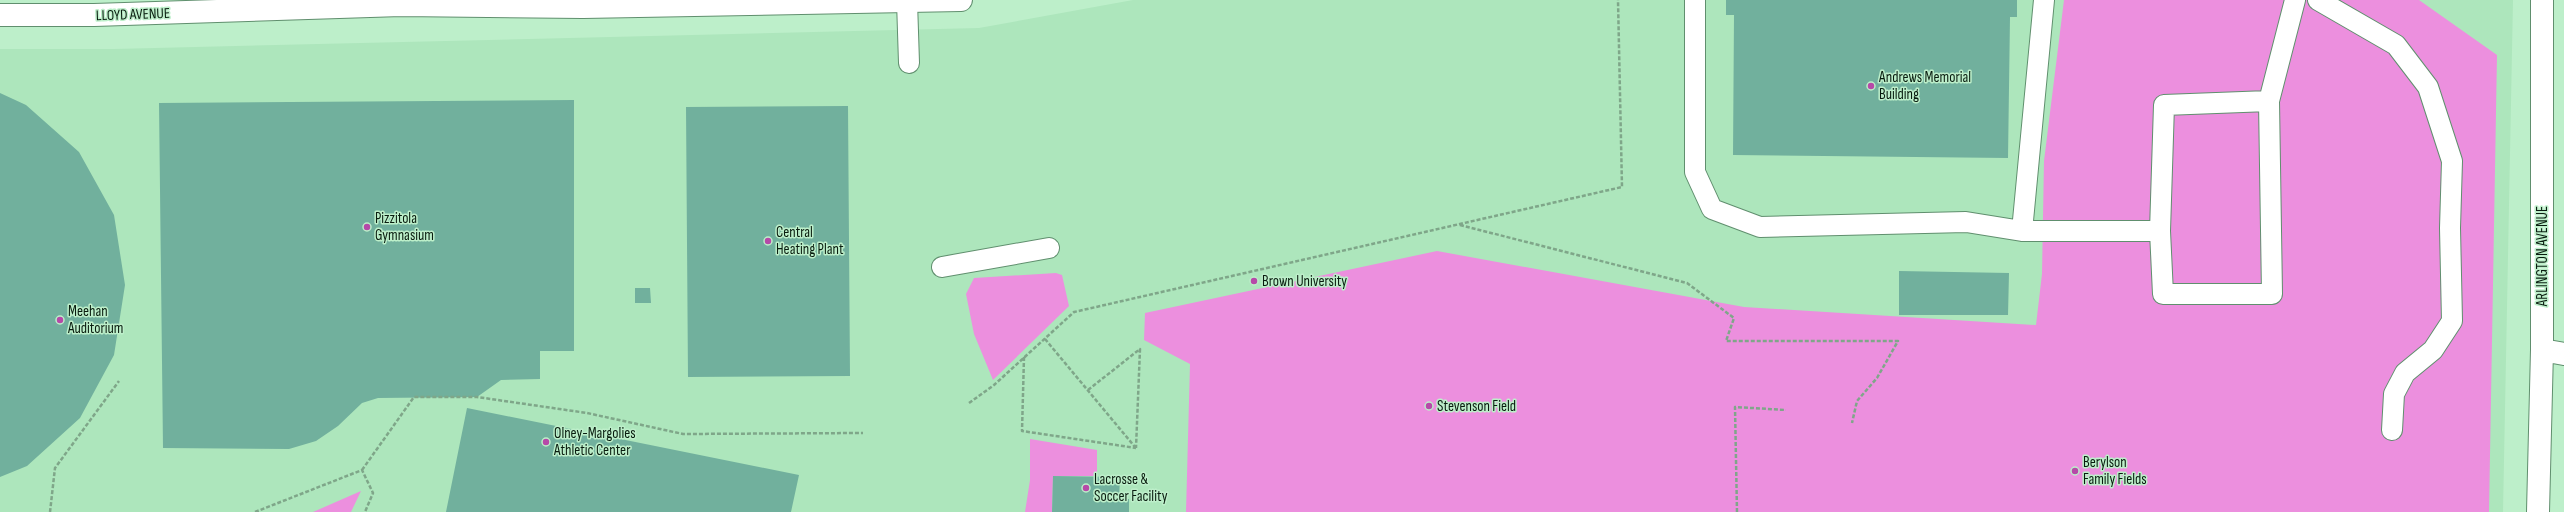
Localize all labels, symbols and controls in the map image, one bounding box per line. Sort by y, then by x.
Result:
street label: LLOYD AVENUE [96,4,170,25]
place label: Andrews Memorial Building [1878,68,1971,104]
marker: Andrews Memorial Building [1866,81,1876,91]
street label: ARLINGTON AVENUE [2533,206,2552,307]
place label: Pizzitola Gymnasium [375,209,434,245]
marker: Pizzitola Gymnasium [362,222,372,232]
place label: Central Heating Plant [776,223,844,259]
marker: Central Heating Plant [763,236,773,246]
place label: Brown University [1262,272,1347,291]
marker: Brown University [1249,276,1259,286]
place label: Meehan Auditorium [67,302,123,338]
marker: Meehan Auditorium [55,315,65,325]
place label: Stevenson Field [1437,397,1516,416]
marker: Stevenson Field [1424,401,1434,411]
place label: Olney-Margolies Athletic Center [553,424,636,460]
marker: Olney-Margolies Athletic Center [541,437,551,447]
place label: Berylson Family Fields [2083,453,2147,489]
marker: Berylson Family Fields [2070,466,2080,476]
place label: Lacrosse & Soccer Facility [1094,470,1168,506]
marker: Lacrosse & Soccer Facility [1081,483,1091,493]

